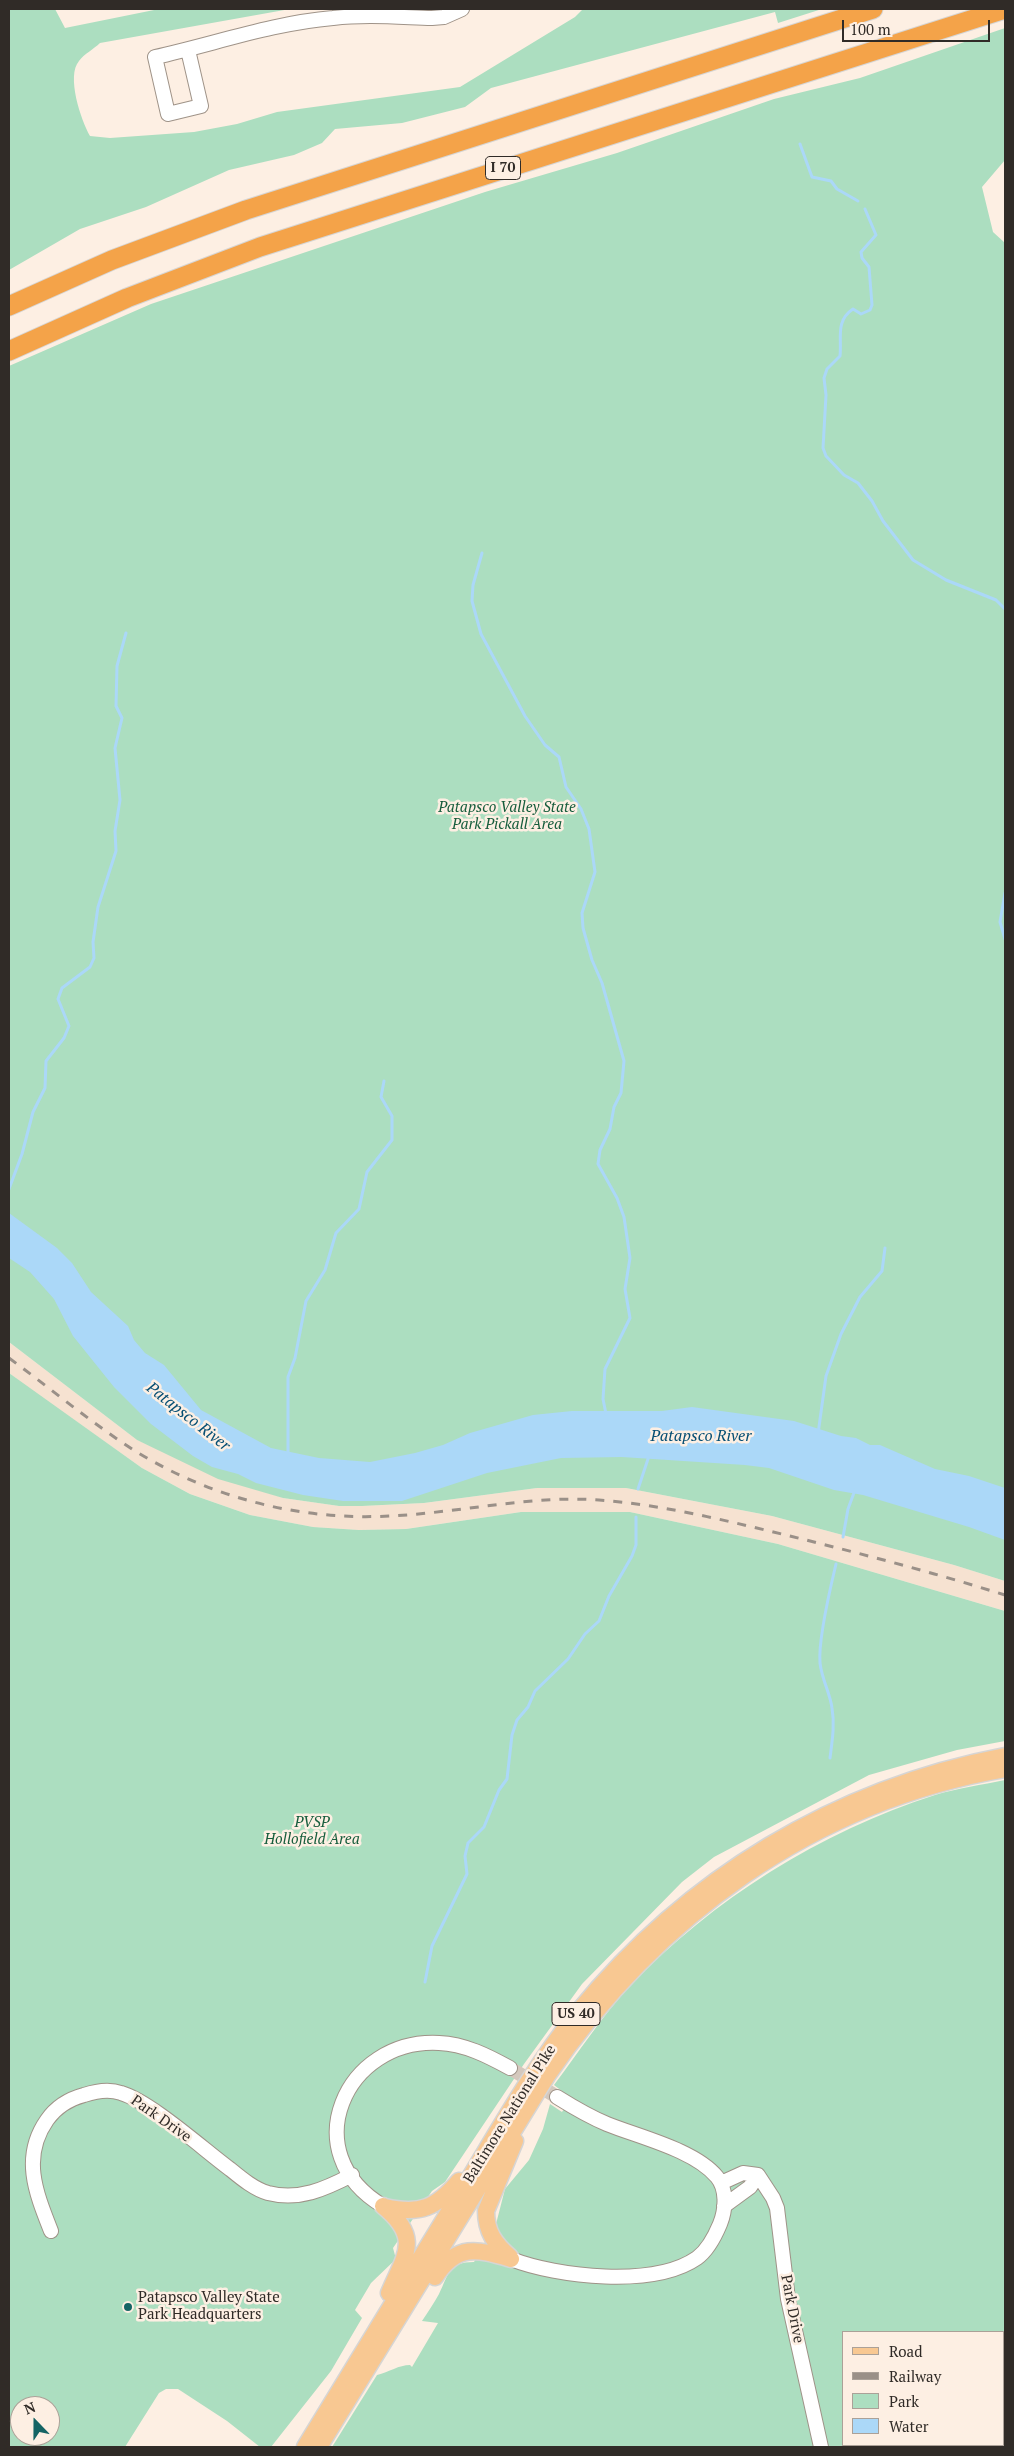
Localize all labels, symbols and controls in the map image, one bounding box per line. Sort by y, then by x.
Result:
scale bar [844,10,992,42]
text: 100 m [850,19,891,39]
road number: I 70 [486,156,520,180]
park label: Patapsco Valley State Park Pickall Area [438,799,576,834]
water label: Patapsco River [142,1378,234,1456]
water label: Patapsco River [651,1426,751,1446]
park label: PVSP Hollofield Area [264,1814,360,1849]
road number: US 40 [552,2002,600,2026]
street label: Baltimore National Pike [460,2042,560,2186]
street label: Park Drive [127,2092,195,2146]
street label: Park Drive [777,2273,807,2345]
place label: Patapsco Valley State Park Headquarters [138,2289,280,2324]
marker: Patapsco Valley State Park Headquarters [122,2301,134,2313]
legend [842,2331,1004,2446]
text: Road [889,2341,922,2361]
text: Railway [889,2366,941,2386]
text: Park [889,2391,919,2411]
north arrow [10,2396,60,2446]
text: N [21,2397,38,2418]
text: Water [889,2416,928,2436]

